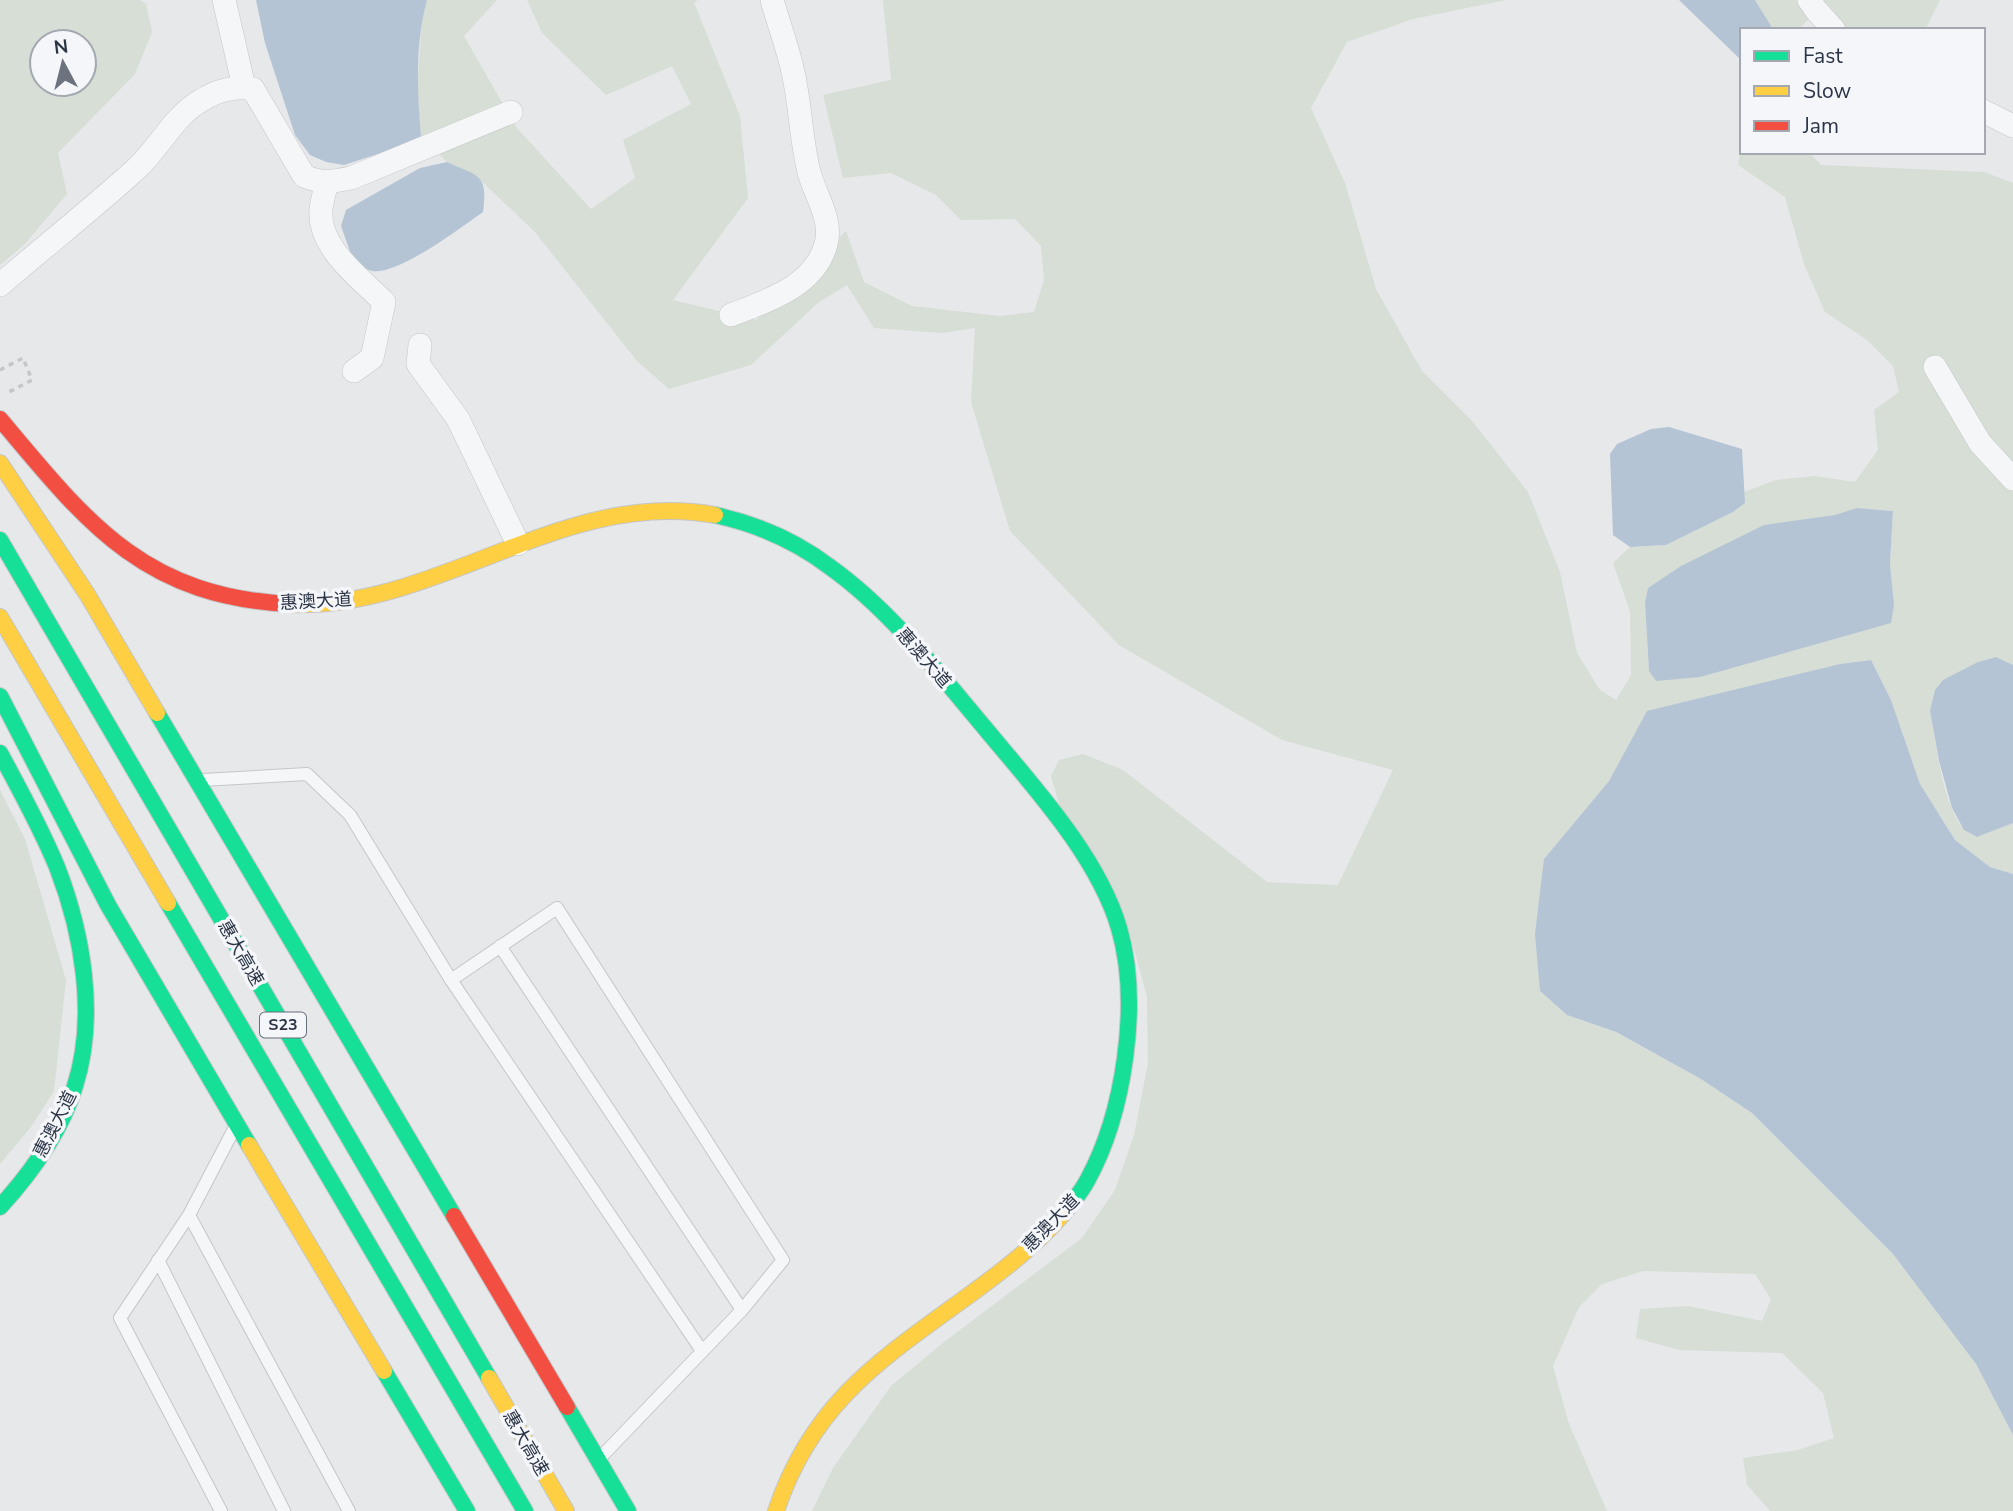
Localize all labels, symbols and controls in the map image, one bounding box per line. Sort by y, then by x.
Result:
north arrow [28,28,98,98]
legend [1740,28,1985,154]
text: N [52,33,70,61]
text: Fast [1803,42,1843,70]
text: Slow [1803,77,1852,105]
text: Jam [1802,112,1839,140]
street label: 惠澳大道 [279,587,353,615]
street label: 惠澳大道 [891,623,957,693]
street label: 惠大高速 [213,916,269,990]
road number: S23 [260,1012,306,1037]
street label: 惠澳大道 [28,1086,82,1162]
street label: 惠澳大道 [1017,1189,1085,1257]
street label: 惠大高速 [498,1406,554,1480]

